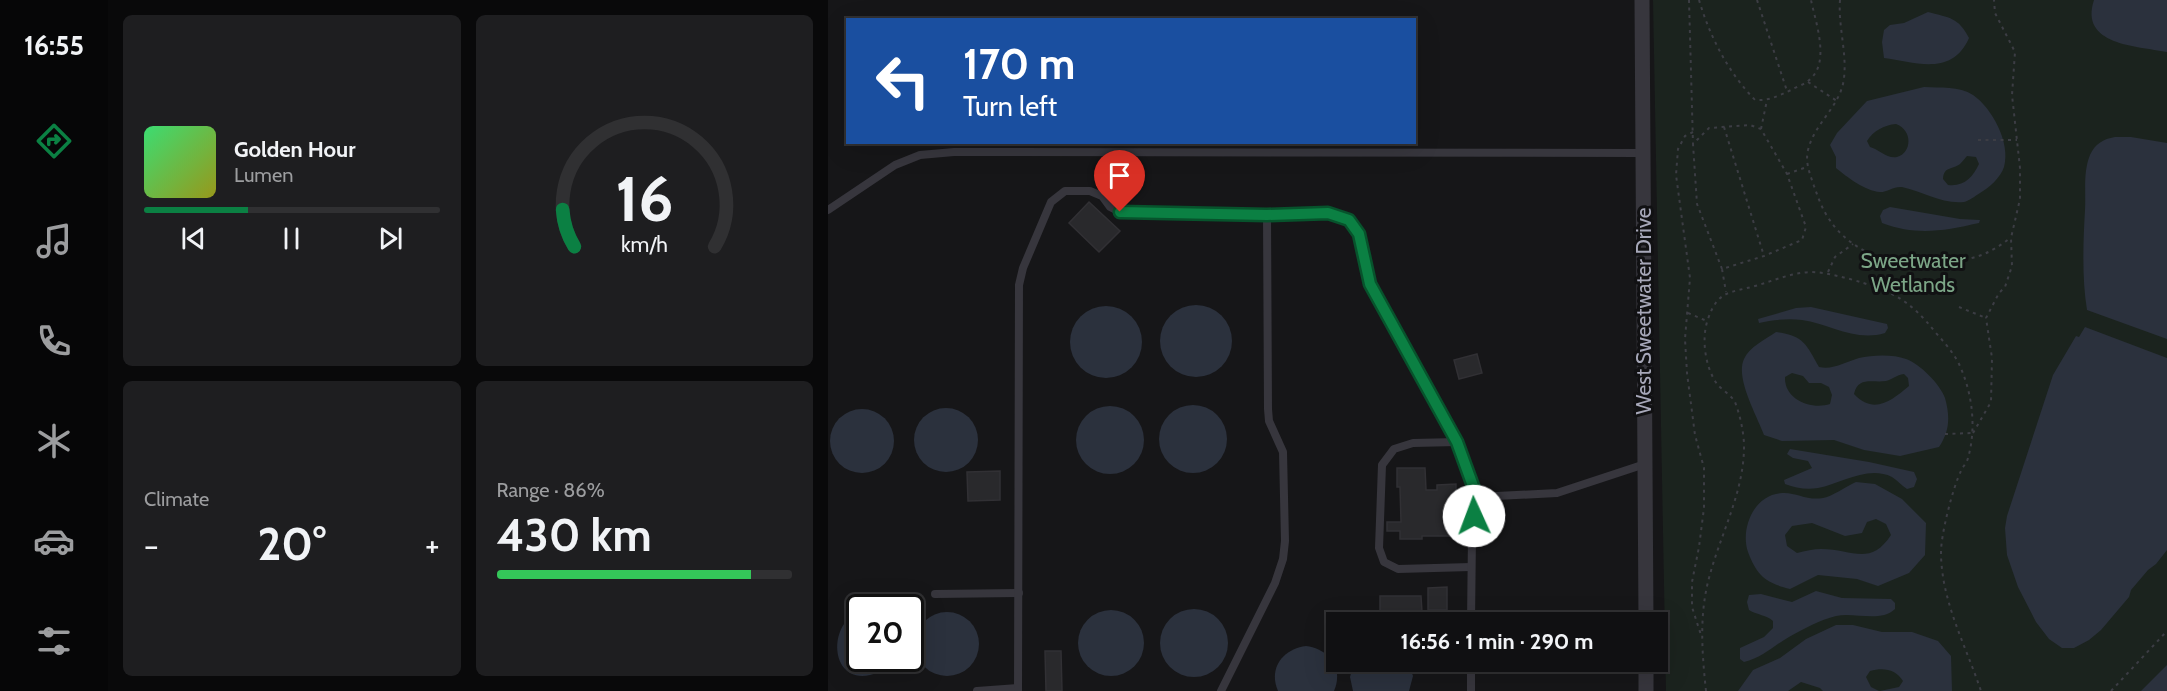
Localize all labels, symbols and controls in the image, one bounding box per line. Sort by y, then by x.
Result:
text: 16:55 [24,29,84,62]
text: 170 m [963,38,1075,90]
icon: left [864,42,942,120]
text: Turn left [963,90,1057,123]
icon: directions [33,120,75,162]
text: Golden Hour [234,136,355,163]
pin [1094,150,1145,212]
icon: arrive [1103,159,1136,192]
text: 16 [615,162,673,238]
text: Lumen [234,163,293,187]
street label: West Sweetwater Drive [1631,207,1656,415]
icon: music [33,220,75,262]
icon: previous [177,222,210,255]
icon: pause [275,222,308,255]
icon: next [374,222,407,255]
text: km/h [621,232,668,258]
park label: Sweetwater Wetlands [1860,248,1966,297]
icon: phone [33,320,75,362]
icon: climate [33,420,75,462]
text: Range · 86% [497,478,605,502]
position arrow [1442,484,1506,548]
text: Climate [144,487,209,511]
text: 430 km [497,508,652,562]
text: 20° [257,517,326,571]
icon: car [33,520,75,562]
text: − [144,525,159,565]
text: + [425,525,440,565]
speed limit sign: 20 [846,594,924,672]
icon: filters [33,620,75,662]
text: 16:56 · 1 min · 290 m [1401,628,1593,655]

